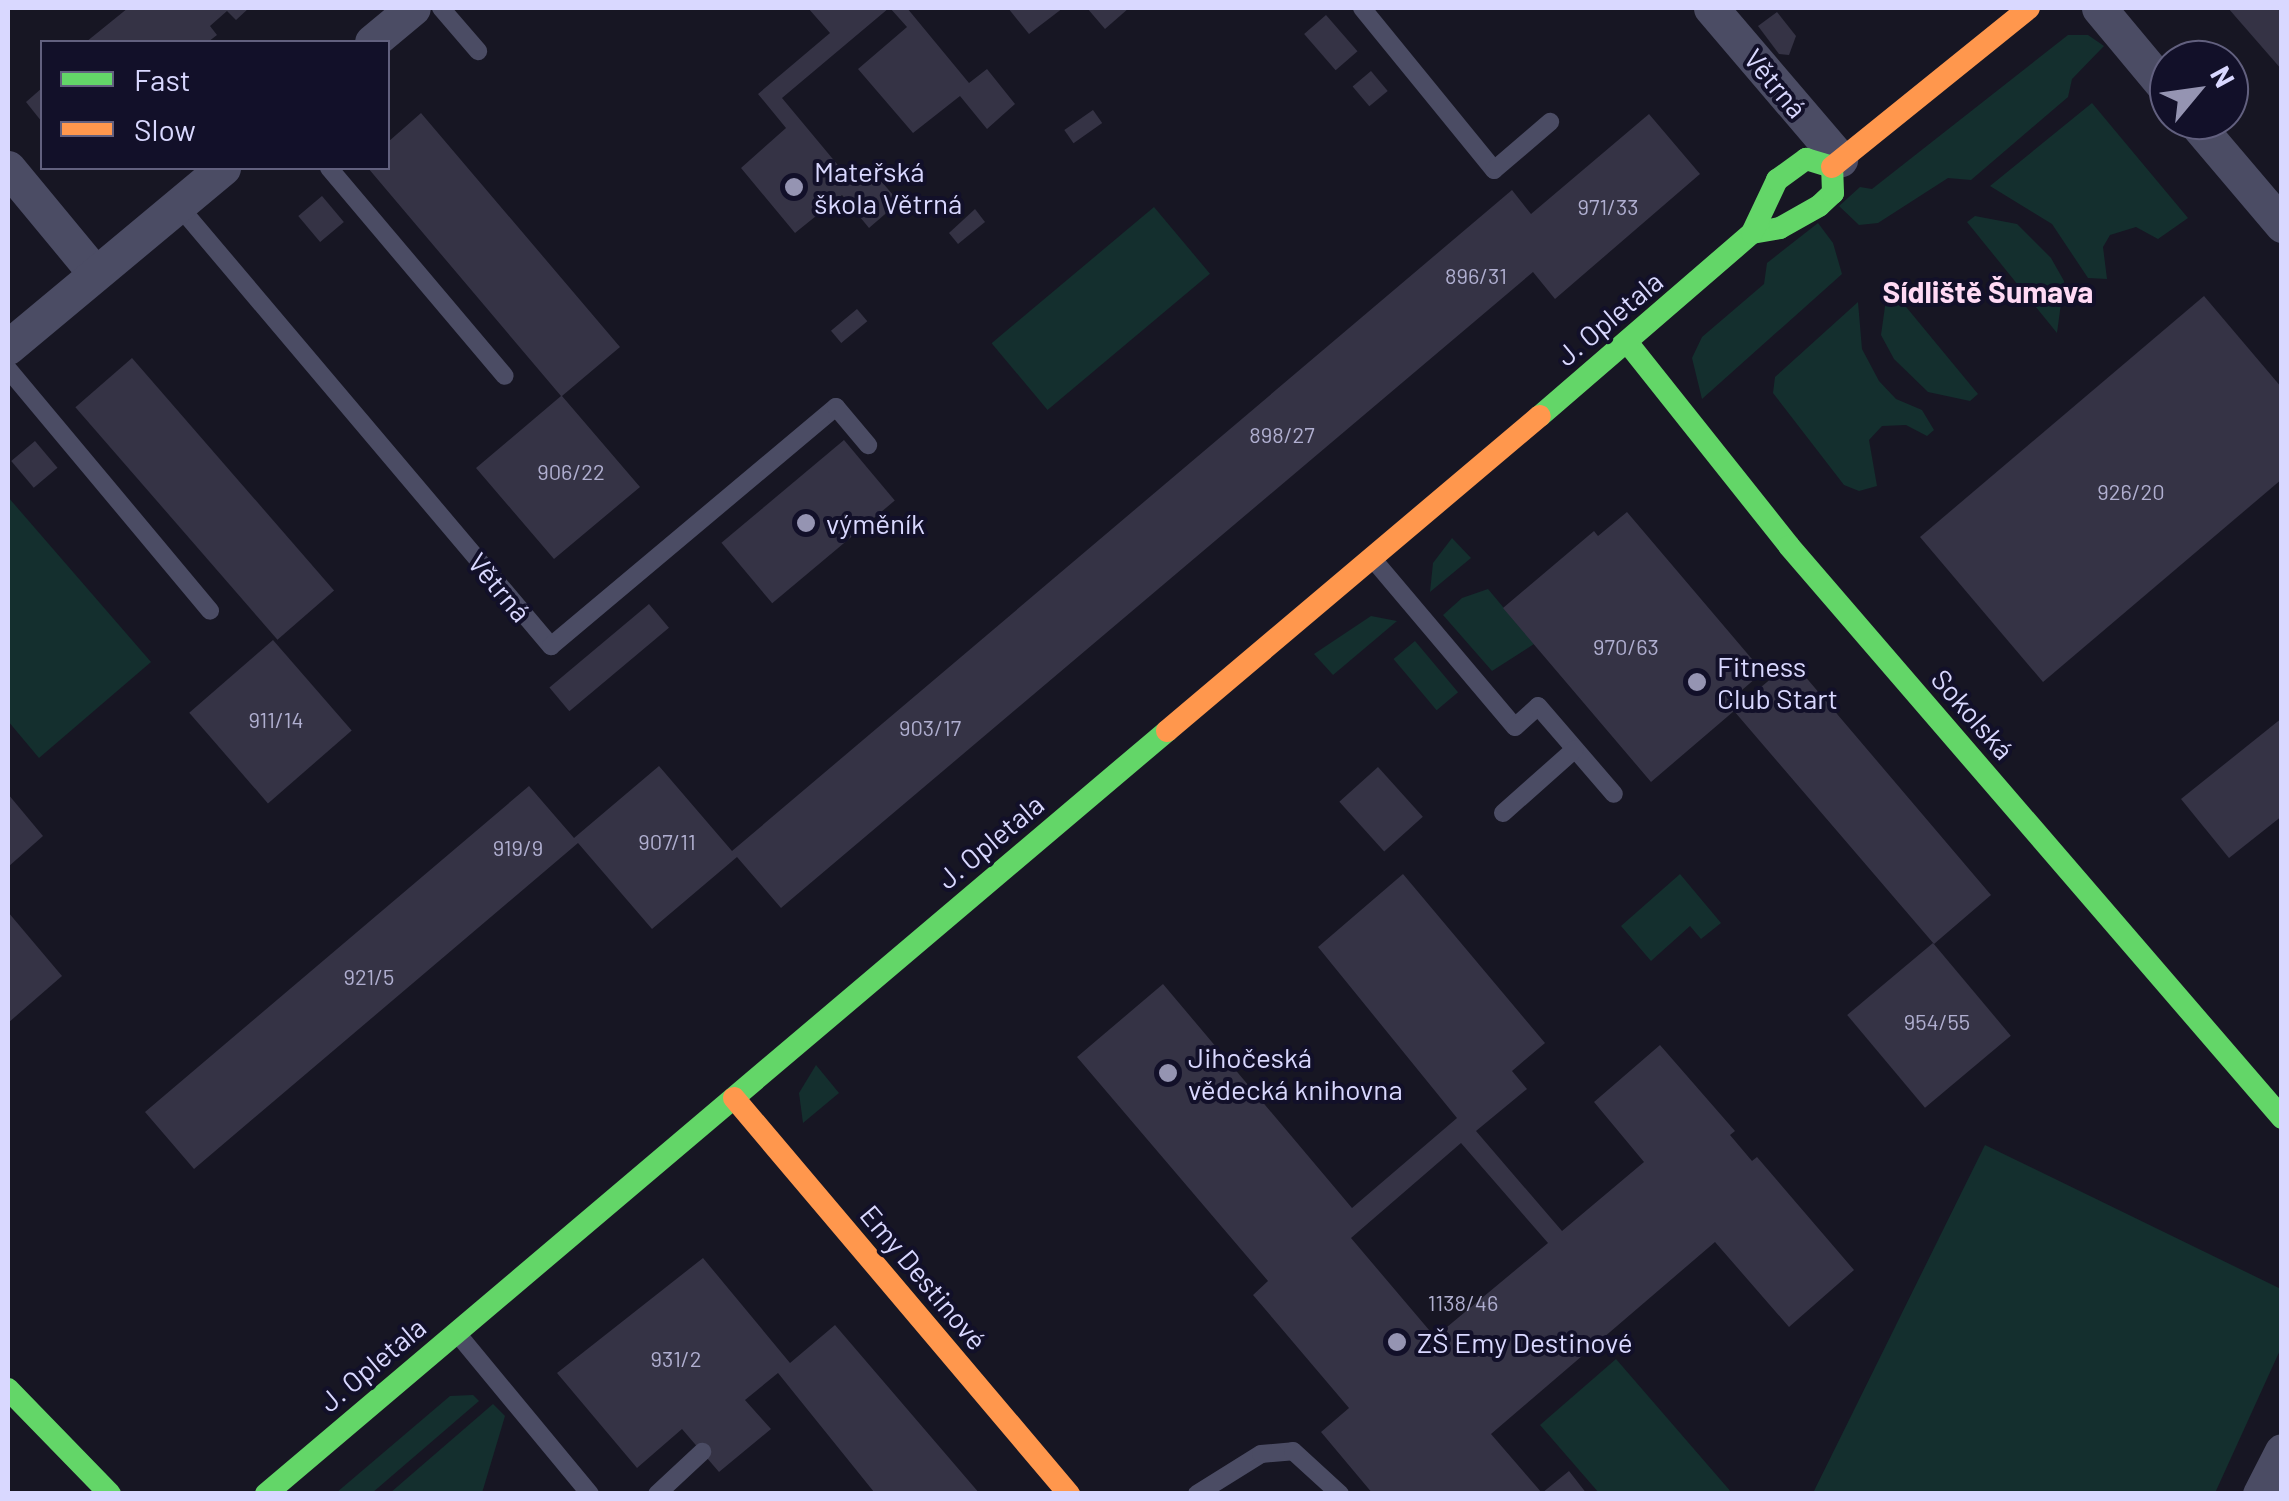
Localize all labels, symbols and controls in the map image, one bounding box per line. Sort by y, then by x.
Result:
legend [40,40,390,170]
north arrow [2149,40,2249,140]
street label: Větrná [1738,42,1814,124]
text: N [2204,60,2243,93]
text: Fast [134,61,191,97]
text: Slow [134,111,196,147]
place label: Mateřská škola Větrná [814,154,962,220]
marker: Mateřská škola Větrná [783,176,805,198]
house number: 971/33 [1577,194,1639,220]
house number: 896/31 [1445,263,1507,289]
street label: J. Opletala [1549,264,1669,372]
district label: Sídliště Šumava [1883,273,2093,309]
house number: 898/27 [1249,422,1315,448]
house number: 906/22 [537,459,605,485]
house number: 926/20 [2097,479,2165,505]
place label: výměník [826,506,925,540]
marker: výměník [795,512,817,534]
street label: Větrná [462,546,538,628]
house number: 970/63 [1593,634,1659,660]
place label: Fitness Club Start [1717,649,1838,715]
street label: Sokolská [1925,662,2021,766]
marker: Fitness Club Start [1686,671,1708,693]
house number: 911/14 [248,707,304,733]
house number: 903/17 [899,715,961,741]
street label: J. Opletala [930,787,1050,895]
house number: 907/11 [638,829,696,855]
house number: 919/9 [493,835,543,861]
house number: 921/5 [344,964,394,990]
house number: 954/55 [1904,1009,1970,1035]
place label: Jihočeská vědecká knihovna [1188,1040,1403,1106]
marker: Jihočeská vědecká knihovna [1157,1062,1179,1084]
street label: Emy Destinové [854,1198,994,1356]
house number: 1138/46 [1428,1290,1498,1316]
street label: J. Opletala [312,1310,432,1418]
place label: ZŠ Emy Destinové [1417,1325,1633,1359]
marker: ZŠ Emy Destinové [1386,1331,1408,1353]
house number: 931/2 [651,1346,701,1372]

